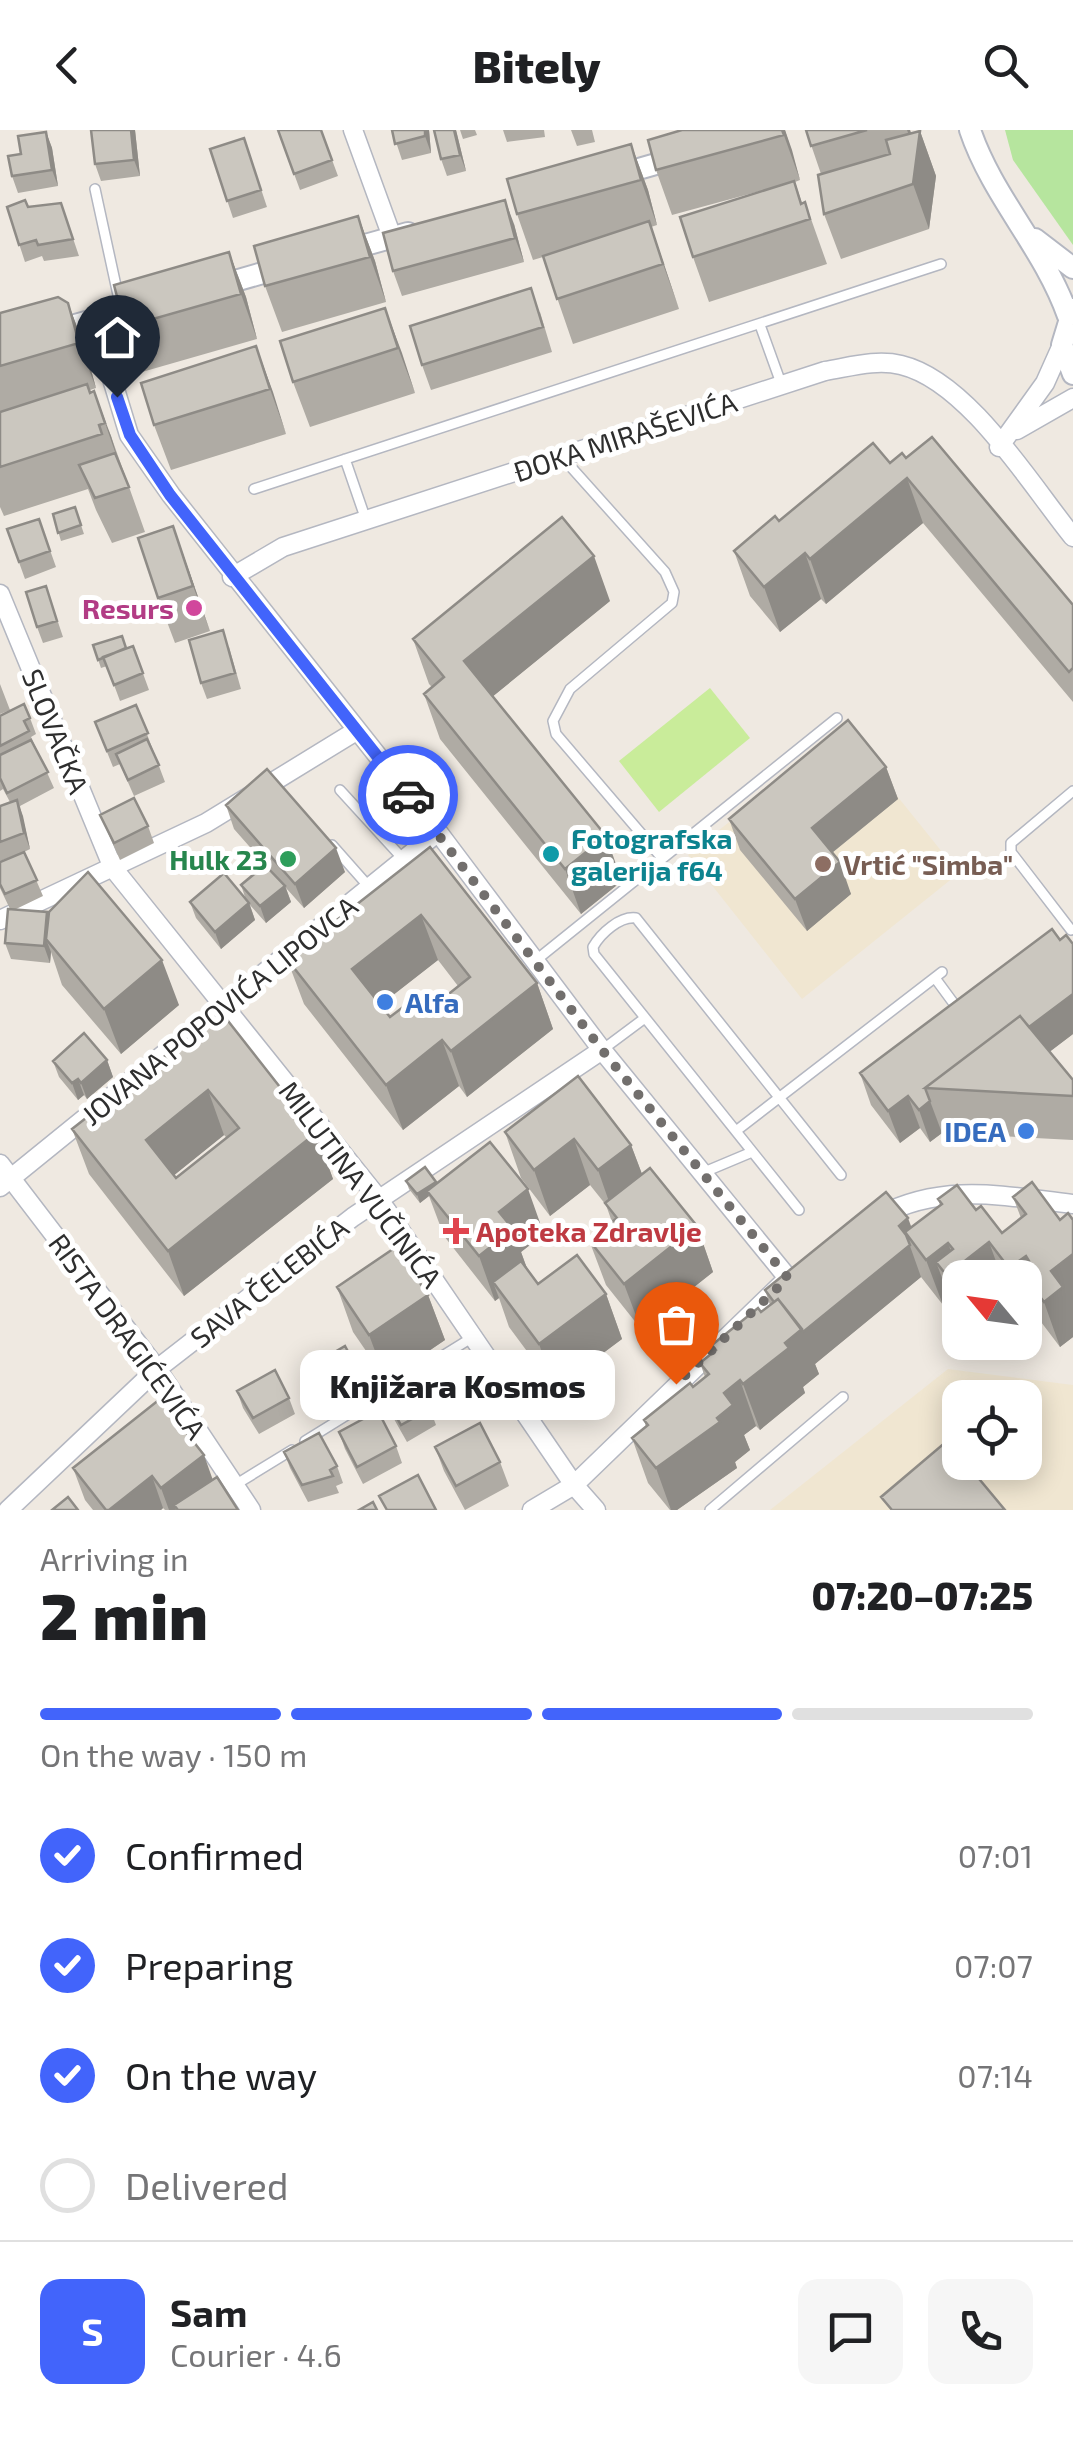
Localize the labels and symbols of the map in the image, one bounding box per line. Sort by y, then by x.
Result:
pin [75,295,160,398]
street label: ĐOKA MIRAŠEVIĆA [509,384,741,488]
place label: Resurs [82,591,174,625]
marker: Resurs [183,597,205,619]
street label: SLOVAČKA [16,664,97,799]
courier [358,745,458,845]
place label: Fotografska galerija f64 [571,821,733,887]
place label: Hulk 23 [169,842,268,876]
marker: Fotografska galerija f64 [540,843,562,865]
place label: Vrtić "Simba" [843,847,1013,881]
marker: Hulk 23 [277,848,299,870]
marker: Vrtić "Simba" [812,853,834,875]
street label: JOVANA POPOVIĆA LIPOVCA [74,888,364,1132]
place label: Alfa [405,985,459,1019]
marker: Alfa [374,991,396,1013]
street label: MILUTINA VUČINIĆA [272,1074,450,1294]
place label: IDEA [944,1114,1007,1148]
marker: IDEA [1015,1120,1037,1142]
street label: SAVA ČELEBIĆA [183,1209,355,1354]
place label: Apoteka Zdravlje [476,1214,702,1248]
marker: Apoteka Zdravlje [445,1220,467,1242]
street label: RISTA DRAGIĆEVIĆA [42,1227,214,1446]
north arrow [942,1260,1042,1360]
pin [634,1282,719,1385]
callout: Knjižara Kosmos [301,1349,616,1419]

